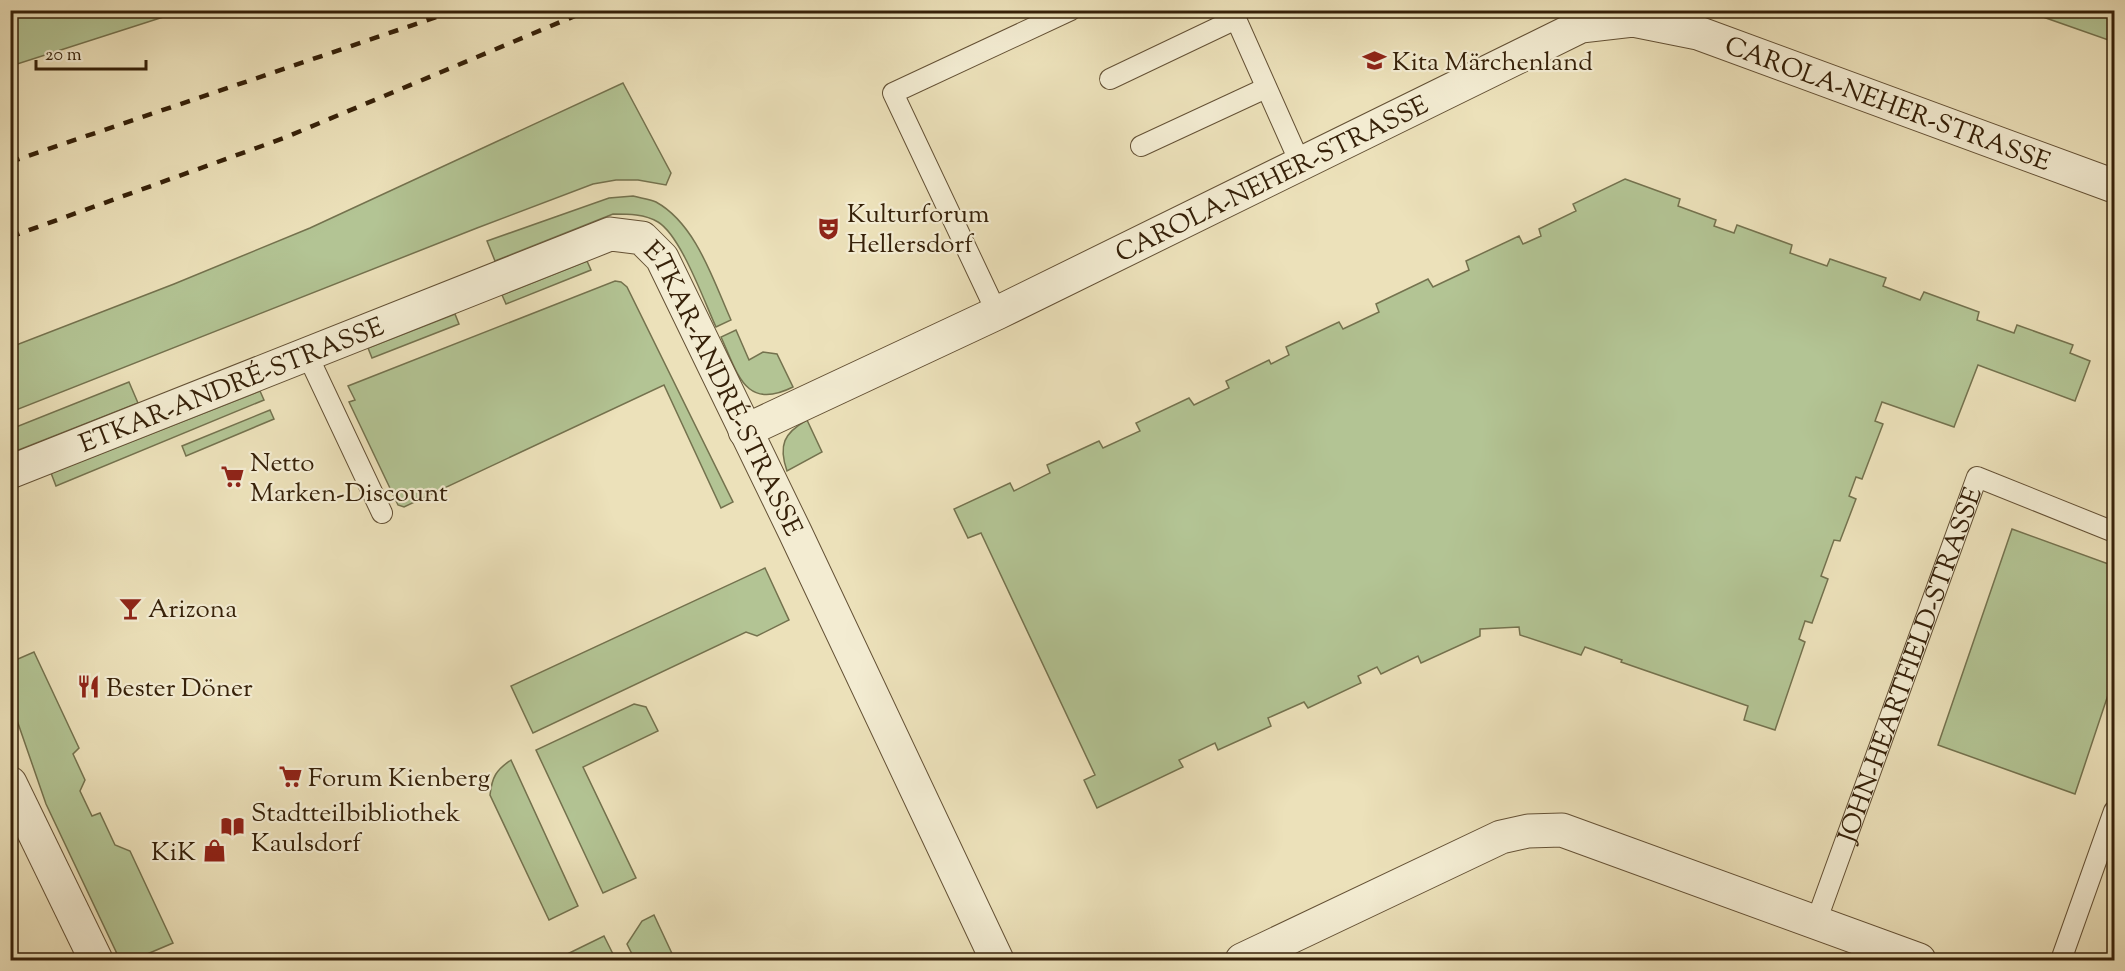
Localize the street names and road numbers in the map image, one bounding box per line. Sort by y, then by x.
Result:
street label: CAROLA-NEHER-STRASSE [1719,28,2055,182]
street label: CAROLA-NEHER-STRASSE [1110,88,1436,273]
street label: ETKAR-ANDRÉ-STRASSE [634,234,810,543]
street label: ETKAR-ANDRÉ-STRASSE [74,309,390,464]
street label: JOHN-HEARTFIELD-STRASSE [1830,482,1993,850]

